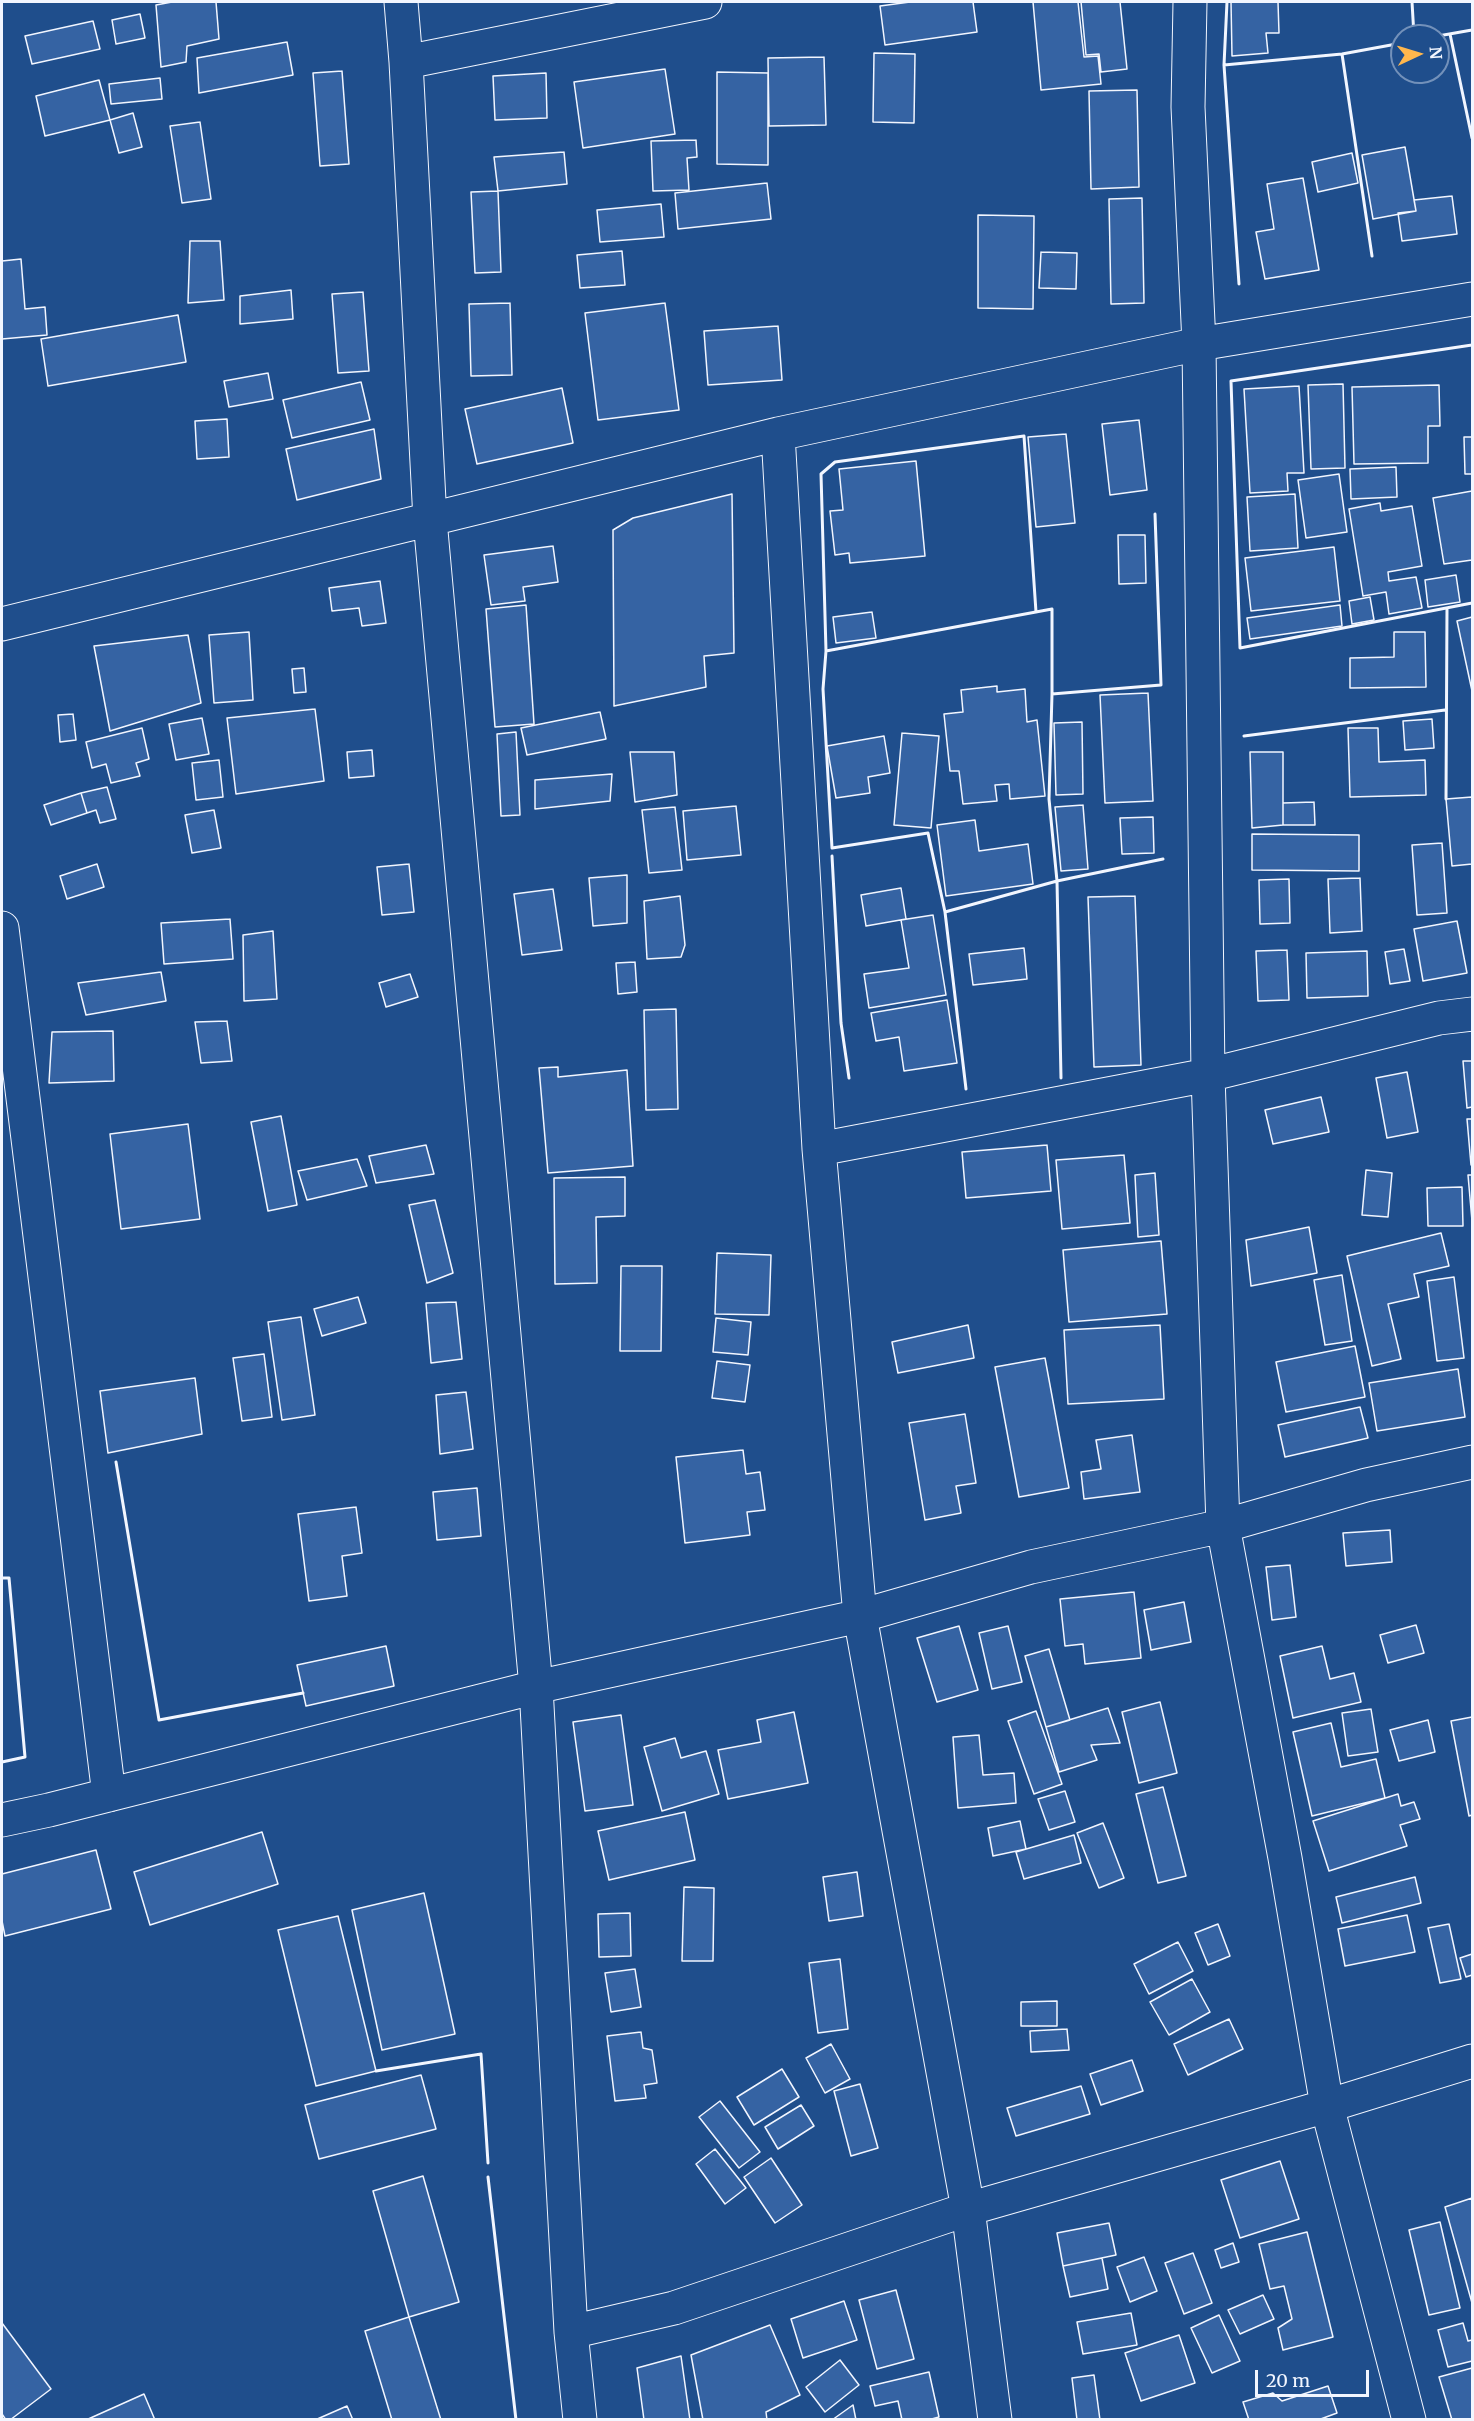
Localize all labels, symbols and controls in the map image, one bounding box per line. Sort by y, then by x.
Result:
north arrow [1390,24,1450,84]
text: N [1426,46,1446,60]
scale bar [1258,2358,1372,2396]
text: 20 m [1266,2369,1310,2392]

